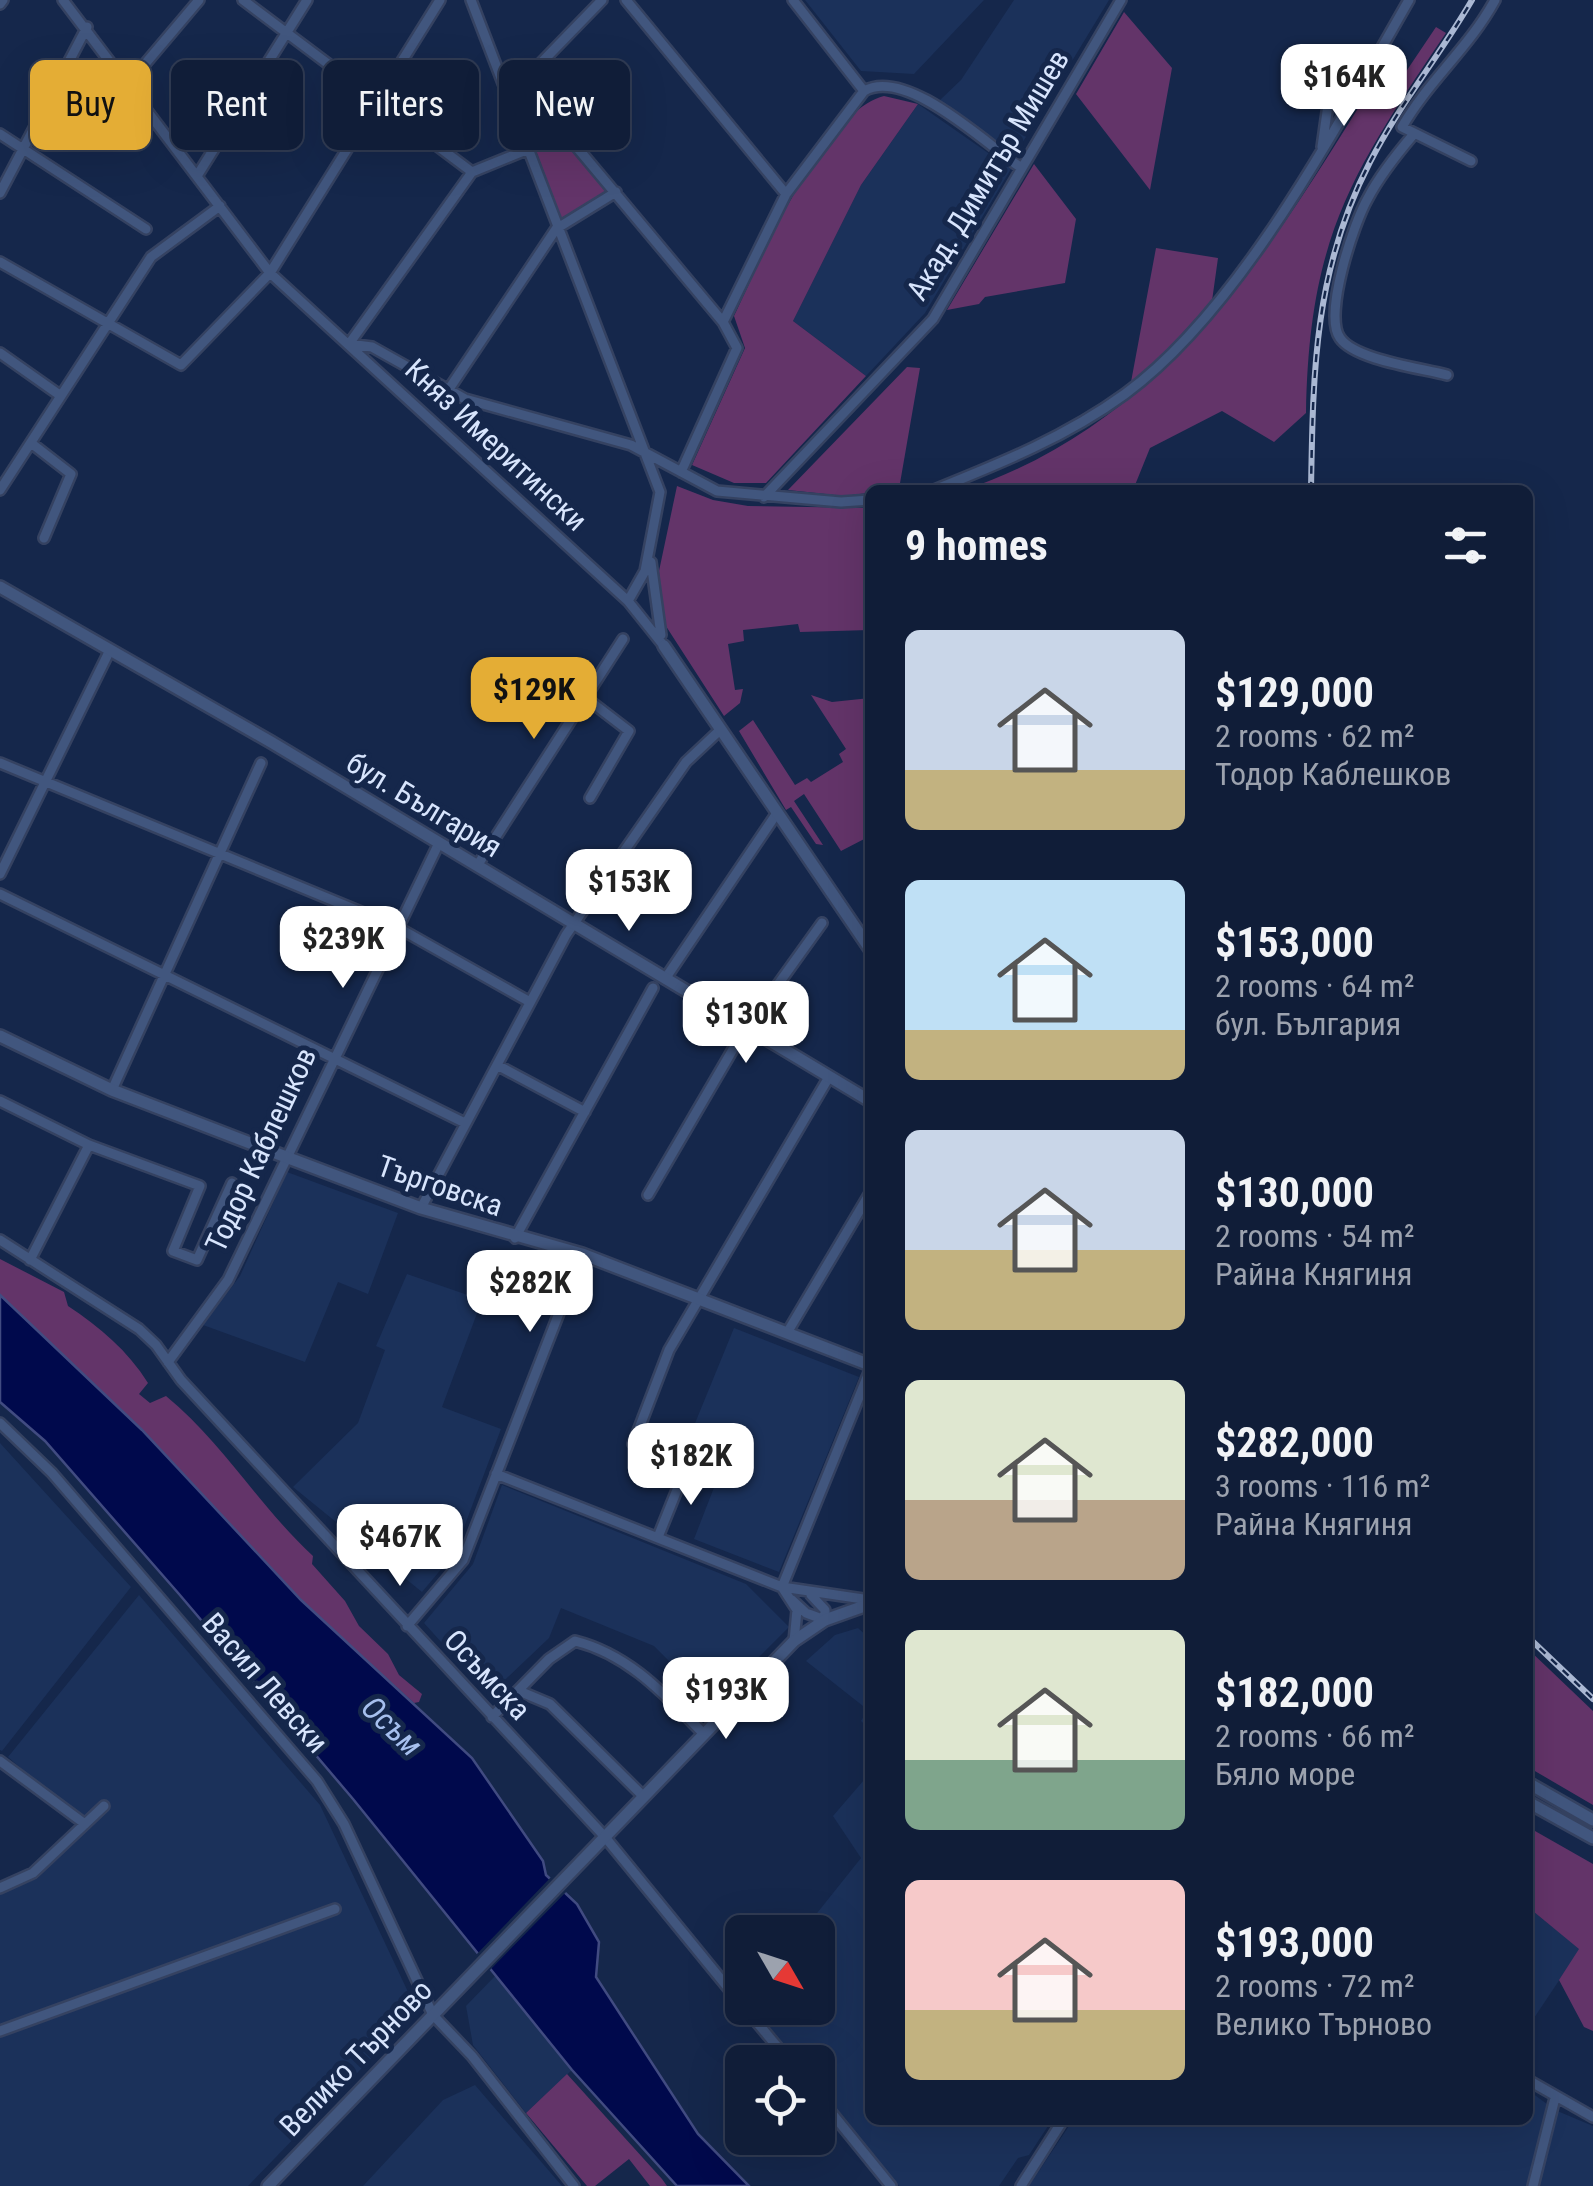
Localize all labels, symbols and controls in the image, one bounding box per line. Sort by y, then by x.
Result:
street label: Акад. Димитър Мишев [899,43,1076,306]
pin: $164K [1274,44,1414,129]
text: $164K [1303,57,1385,95]
chip: Buy [30,60,151,150]
chip: Rent [171,60,303,150]
chip: Filters [323,60,479,150]
chip: New [499,60,630,150]
street label: Княз Имеритински [398,352,594,538]
icon: filters [1438,518,1493,573]
text: 9 homes [905,521,1048,570]
pin: $129K [464,657,604,742]
text: $129,000 [1215,668,1374,717]
text: $129K [493,670,575,708]
icon: home [985,670,1105,790]
text: 2 rooms · 62 m² [1215,717,1414,755]
street label: бул. България [340,745,508,865]
text: Тодор Каблешков [1215,755,1451,793]
pin: $153K [559,849,699,934]
text: $153K [588,862,670,900]
pin: $239K [273,906,413,991]
text: $153,000 [1215,918,1374,967]
text: $239K [302,919,384,957]
icon: home [985,920,1105,1040]
text: 2 rooms · 64 m² [1215,967,1414,1005]
pin: $130K [676,981,816,1066]
text: $130K [705,994,787,1032]
text: бул. България [1215,1005,1401,1043]
street label: Тодор Каблешков [198,1042,323,1258]
street label: Търговска [373,1148,507,1223]
text: $130,000 [1215,1168,1374,1217]
icon: home [985,1170,1105,1290]
text: 2 rooms · 54 m² [1215,1217,1414,1255]
pin: $282K [460,1250,600,1335]
text: Райна Княгиня [1215,1255,1412,1293]
text: $282K [489,1263,571,1301]
text: $282,000 [1215,1418,1374,1467]
icon: home [985,1420,1105,1540]
pin: $182K [621,1423,761,1508]
text: $182K [650,1436,732,1474]
text: 3 rooms · 116 m² [1215,1467,1430,1505]
pin: $467K [330,1504,470,1589]
text: Райна Княгиня [1215,1505,1412,1543]
text: $467K [359,1517,441,1555]
street label: Васил Левски [195,1606,335,1760]
street label: Осъмска [437,1622,538,1727]
pin: $193K [656,1657,796,1742]
text: $182,000 [1215,1668,1374,1717]
text: $193K [685,1670,767,1708]
icon: home [985,1670,1105,1790]
water label: Осъм [354,1688,430,1764]
text: 2 rooms · 66 m² [1215,1717,1414,1755]
text: Бяло море [1215,1755,1355,1793]
north arrow [725,1915,835,2025]
map controls [725,1915,835,2155]
text: $193,000 [1215,1918,1374,1967]
icon: home [985,1920,1105,2040]
text: 2 rooms · 72 m² [1215,1967,1414,2005]
street label: Велико Търново [272,1972,439,2143]
text: Велико Търново [1215,2005,1432,2043]
button: locate [725,2045,835,2155]

